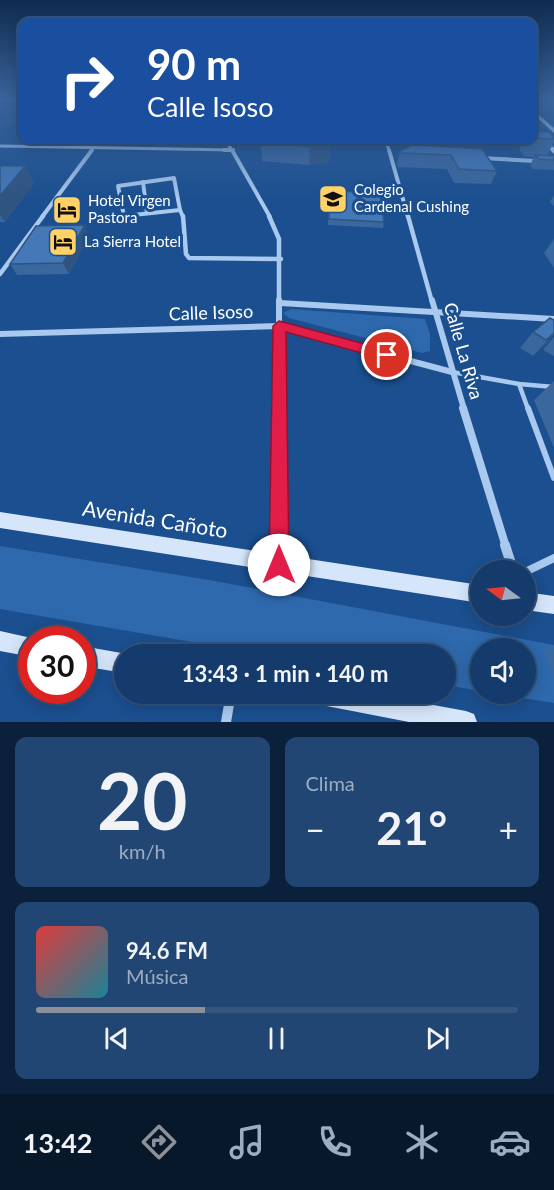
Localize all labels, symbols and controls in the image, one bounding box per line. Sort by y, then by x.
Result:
text: 90 m [147,39,241,89]
icon: right [48,42,126,120]
text: Calle Isoso [147,90,274,123]
place label: Colegio Cardenal Cushing [354,180,469,215]
school or university icon: Colegio Cardenal Cushing [317,183,349,215]
place label: Hotel Virgen Pastora [88,191,171,226]
hotel icon: Hotel Virgen Pastora [51,194,83,226]
hotel icon: La Sierra Hotel [47,226,79,258]
place label: La Sierra Hotel [84,232,181,250]
street label: Calle Isoso [168,300,254,324]
street label: Calle La Riva [440,300,488,402]
pin [361,329,412,380]
icon: arrive [370,338,403,371]
street label: Avenida Cañoto [81,495,230,542]
position arrow [247,533,311,597]
north arrow [470,560,536,626]
map controls [470,560,536,704]
speed limit sign: 30 [18,626,96,704]
button: sound [470,638,536,704]
text: 13:43 · 1 min · 140 m [182,660,388,687]
text: 20 [97,753,187,847]
text: Clima [306,771,355,795]
text: 21° [376,801,447,855]
text: − [306,809,325,849]
text: + [499,809,518,849]
text: km/h [119,839,166,863]
text: 94.6 FM [126,937,208,964]
text: Música [126,964,189,988]
icon: previous [100,1022,133,1055]
icon: pause [260,1022,293,1055]
icon: next [421,1022,454,1055]
icon: directions [138,1121,180,1163]
icon: music [226,1121,268,1163]
icon: phone [314,1121,356,1163]
icon: climate [401,1121,443,1163]
icon: car [489,1121,531,1163]
text: 13:42 [23,1126,92,1159]

